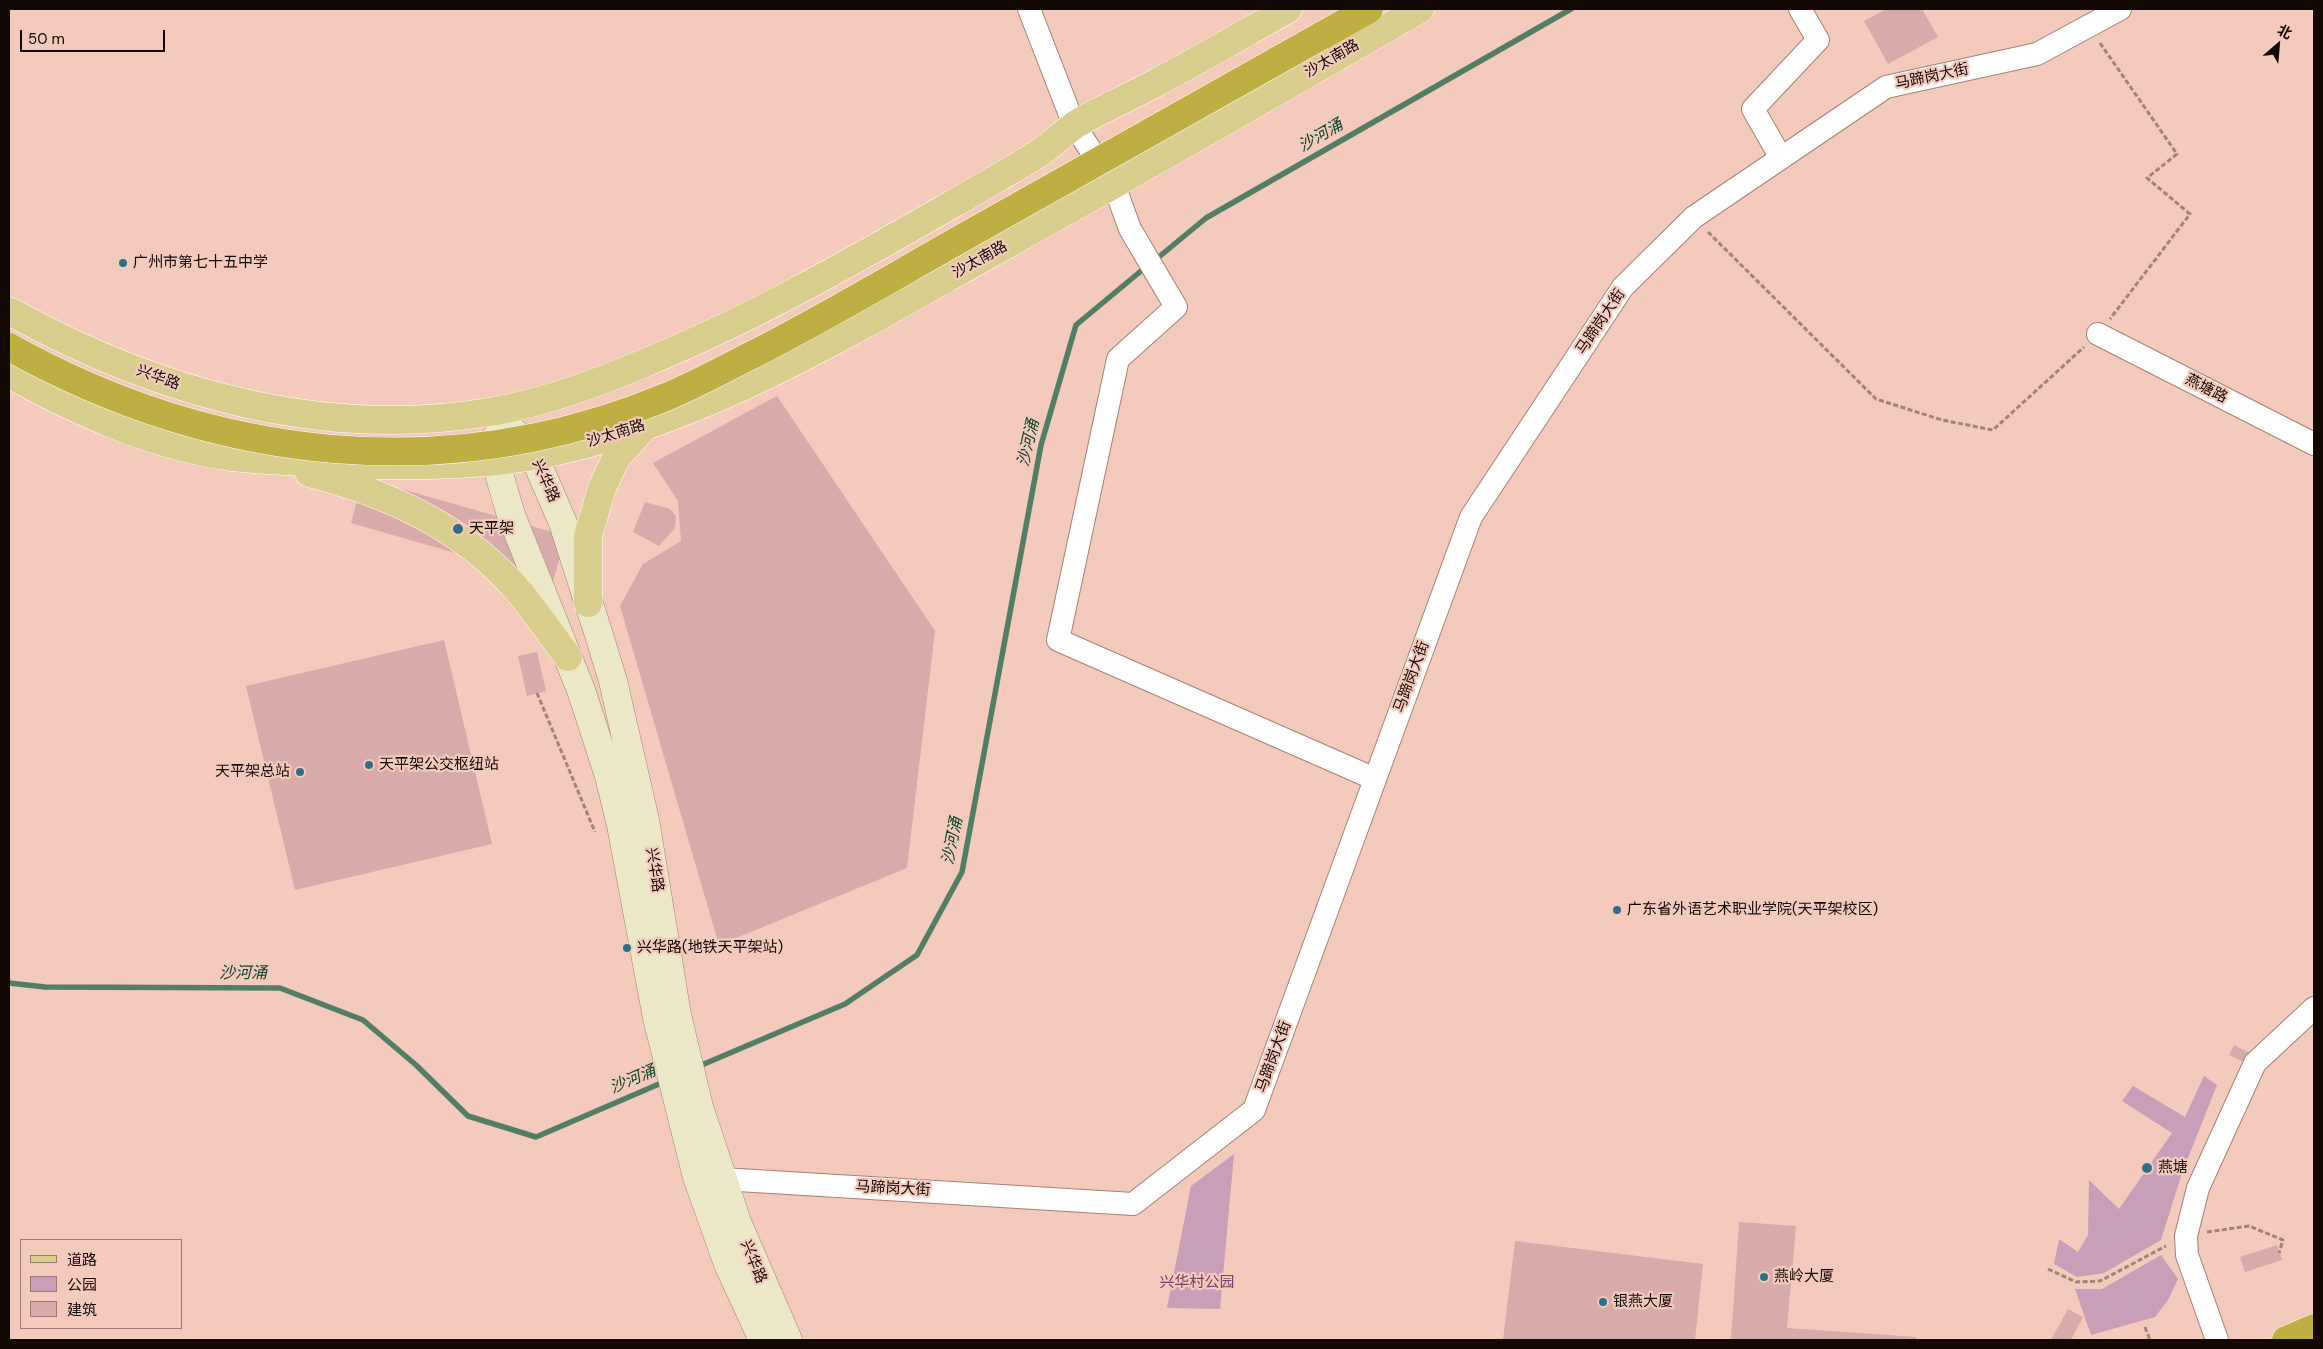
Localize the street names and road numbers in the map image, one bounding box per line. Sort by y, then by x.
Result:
street label: 沙太南路 [1302,36,1362,82]
street label: 马蹄岗大街 [1893,60,1971,94]
street label: 沙太南路 [949,238,1011,282]
street label: 马蹄岗大街 [1573,286,1629,358]
street label: 兴华路 [134,362,182,394]
street label: 燕塘路 [2182,371,2230,407]
street label: 沙太南路 [585,417,647,451]
street label: 兴华路 [528,457,562,505]
street label: 马蹄岗大街 [1391,639,1433,715]
street label: 兴华路 [642,846,666,894]
street label: 马蹄岗大街 [1253,1019,1295,1095]
street label: 马蹄岗大街 [855,1178,931,1200]
street label: 兴华路 [736,1238,770,1286]

